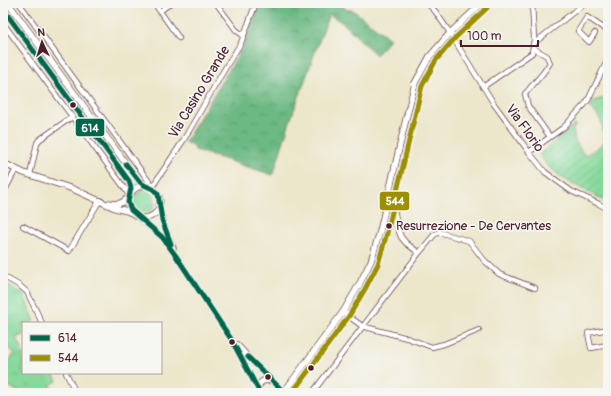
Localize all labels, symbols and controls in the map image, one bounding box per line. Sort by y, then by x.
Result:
north arrow [22,22,62,62]
scale bar [461,22,538,48]
text: N [37,26,46,39]
text: 100 m [467,29,502,44]
street label: Via Casino Grande [165,42,233,141]
unlabelled marker [68,100,78,110]
street label: Via Florio [502,101,548,156]
line badge: 614 [75,118,105,137]
text: 614 [81,122,99,135]
line badge: 544 [379,191,410,211]
text: 544 [386,195,405,208]
place label: Resurrezione - De Cervantes [396,218,551,234]
marker: Resurrezione - De Cervantes [384,221,394,231]
legend [22,322,162,374]
text: 614 [58,331,77,346]
unlabelled marker [227,337,237,347]
text: 544 [58,351,78,366]
unlabelled marker [306,363,316,373]
unlabelled marker [263,372,273,382]

